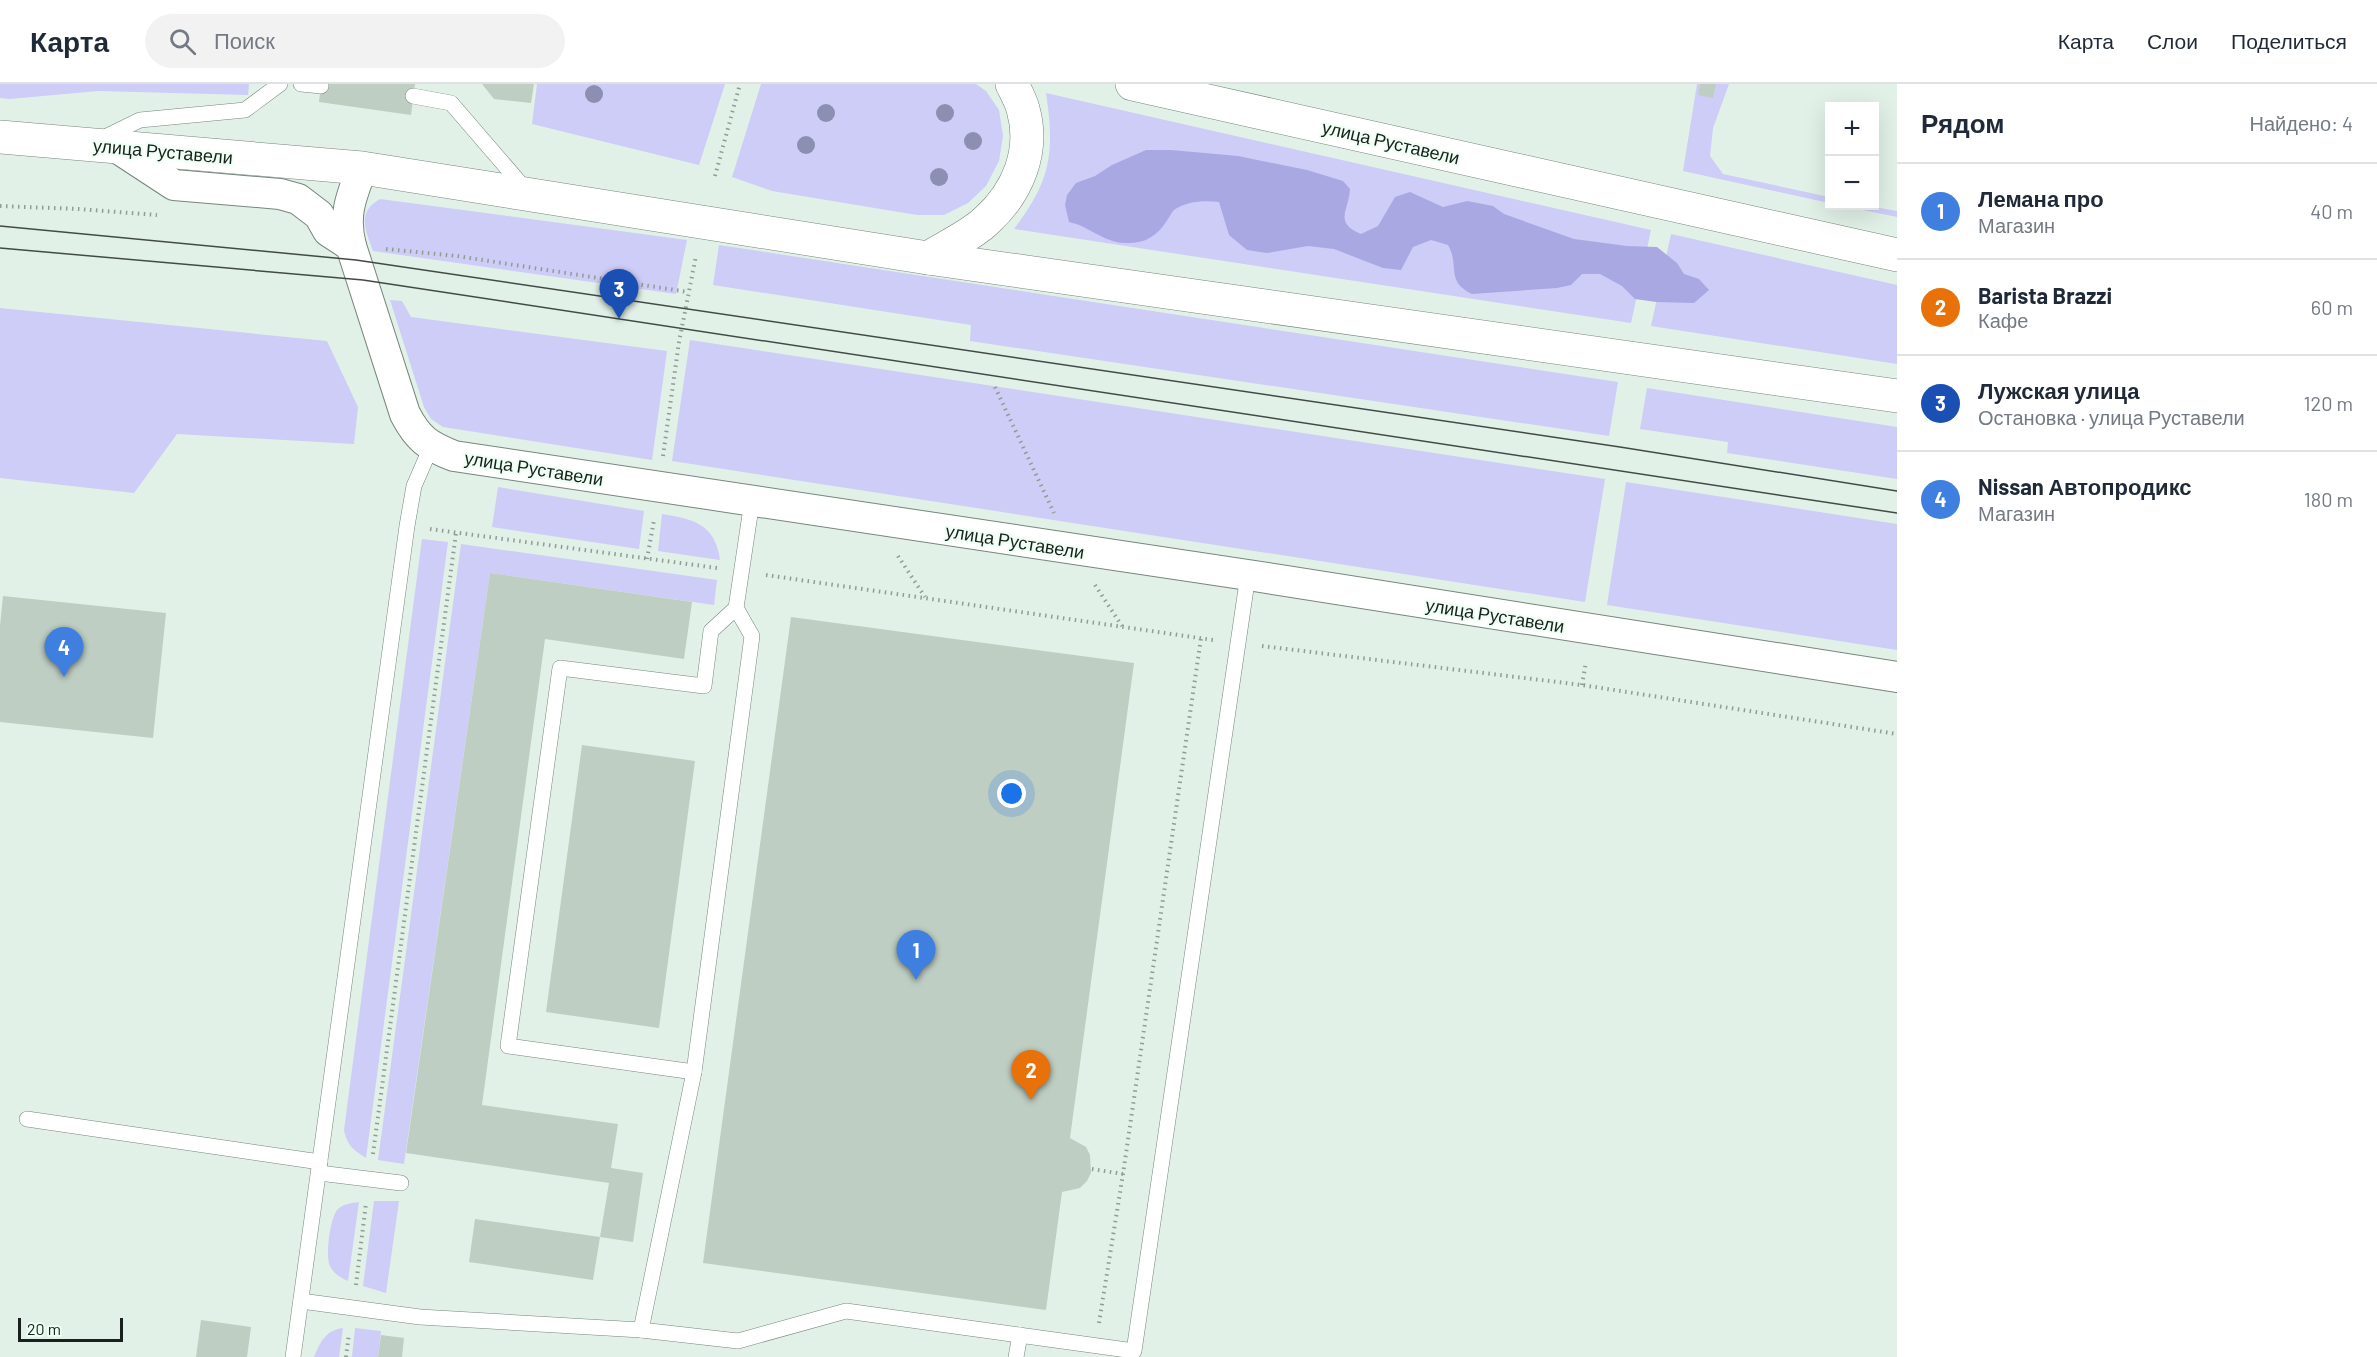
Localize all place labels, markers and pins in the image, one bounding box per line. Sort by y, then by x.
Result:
pin: 3 [600,270,638,319]
pin: 4 [44,628,84,677]
pin: 1 [896,930,936,980]
pin: 2 [1012,1050,1050,1100]

